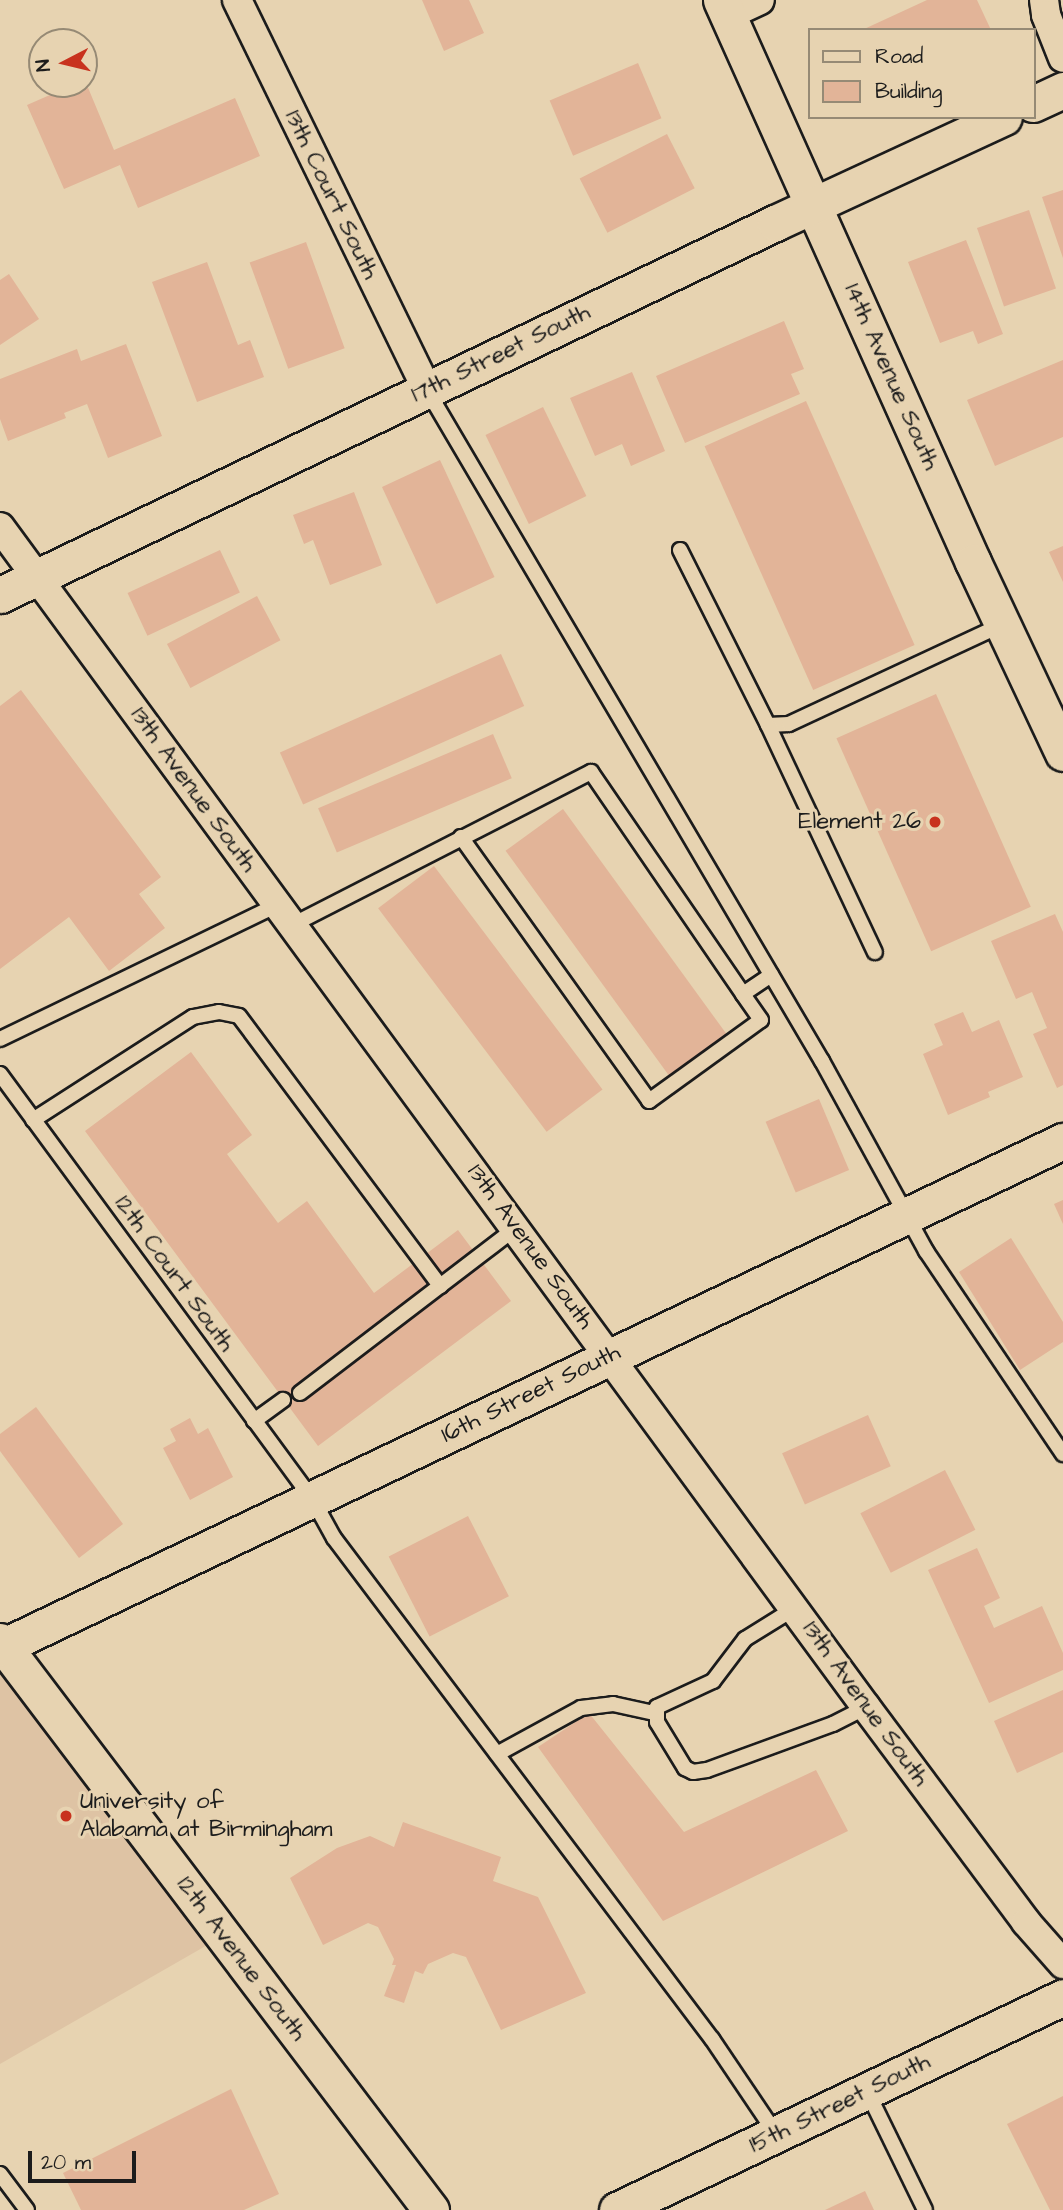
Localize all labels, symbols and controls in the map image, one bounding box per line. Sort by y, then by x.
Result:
north arrow [28,28,98,98]
legend [808,28,1035,119]
text: Road [875,42,923,71]
text: N [30,58,58,73]
text: Building [875,77,942,106]
street label: 13th Court South [278,106,384,284]
street label: 14th Avenue South [837,279,945,475]
street label: 17th Street South [407,298,595,410]
street label: 13th Avenue South [124,702,262,878]
place label: Element 26 [798,808,921,836]
marker: Element 26 [927,814,943,830]
street label: 13th Avenue South [461,1159,599,1335]
street label: 12th Court South [108,1190,240,1358]
street label: 16th Street South [437,1338,625,1450]
street label: 13th Avenue South [796,1616,934,1792]
place label: University of Alabama at Birmingham [80,1788,332,1844]
marker: University of Alabama at Birmingham [58,1808,74,1824]
street label: 12th Avenue South [170,1871,312,2047]
street label: 15th Street South [745,2048,935,2160]
scale bar [32,2136,140,2180]
text: 20 m [41,2148,91,2177]

